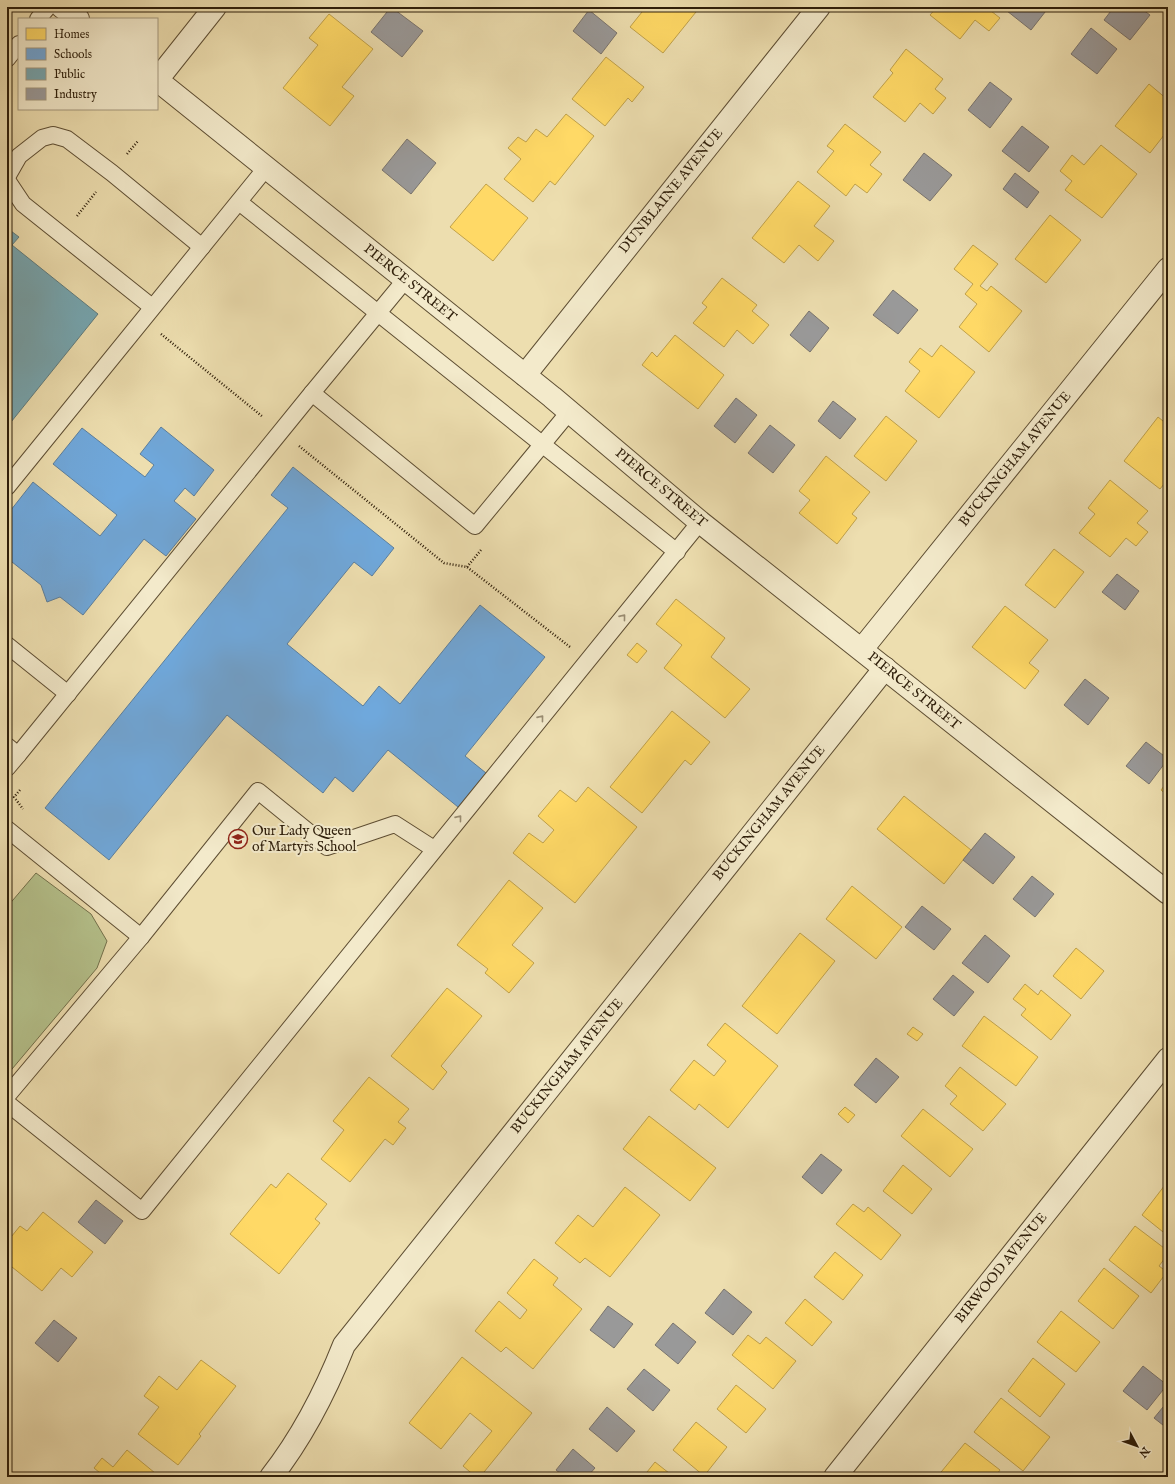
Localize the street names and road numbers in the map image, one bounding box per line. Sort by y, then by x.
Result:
street label: DUNBLAINE AVENUE [615,124,727,257]
street label: PIERCE STREET [360,240,461,327]
street label: BUCKINGHAM AVENUE [955,387,1075,530]
street label: PIERCE STREET [611,444,711,532]
street label: PIERCE STREET [864,648,965,735]
street label: BUCKINGHAM AVENUE [709,741,829,884]
street label: BUCKINGHAM AVENUE [507,994,627,1137]
street label: BIRWOOD AVENUE [951,1209,1051,1327]

